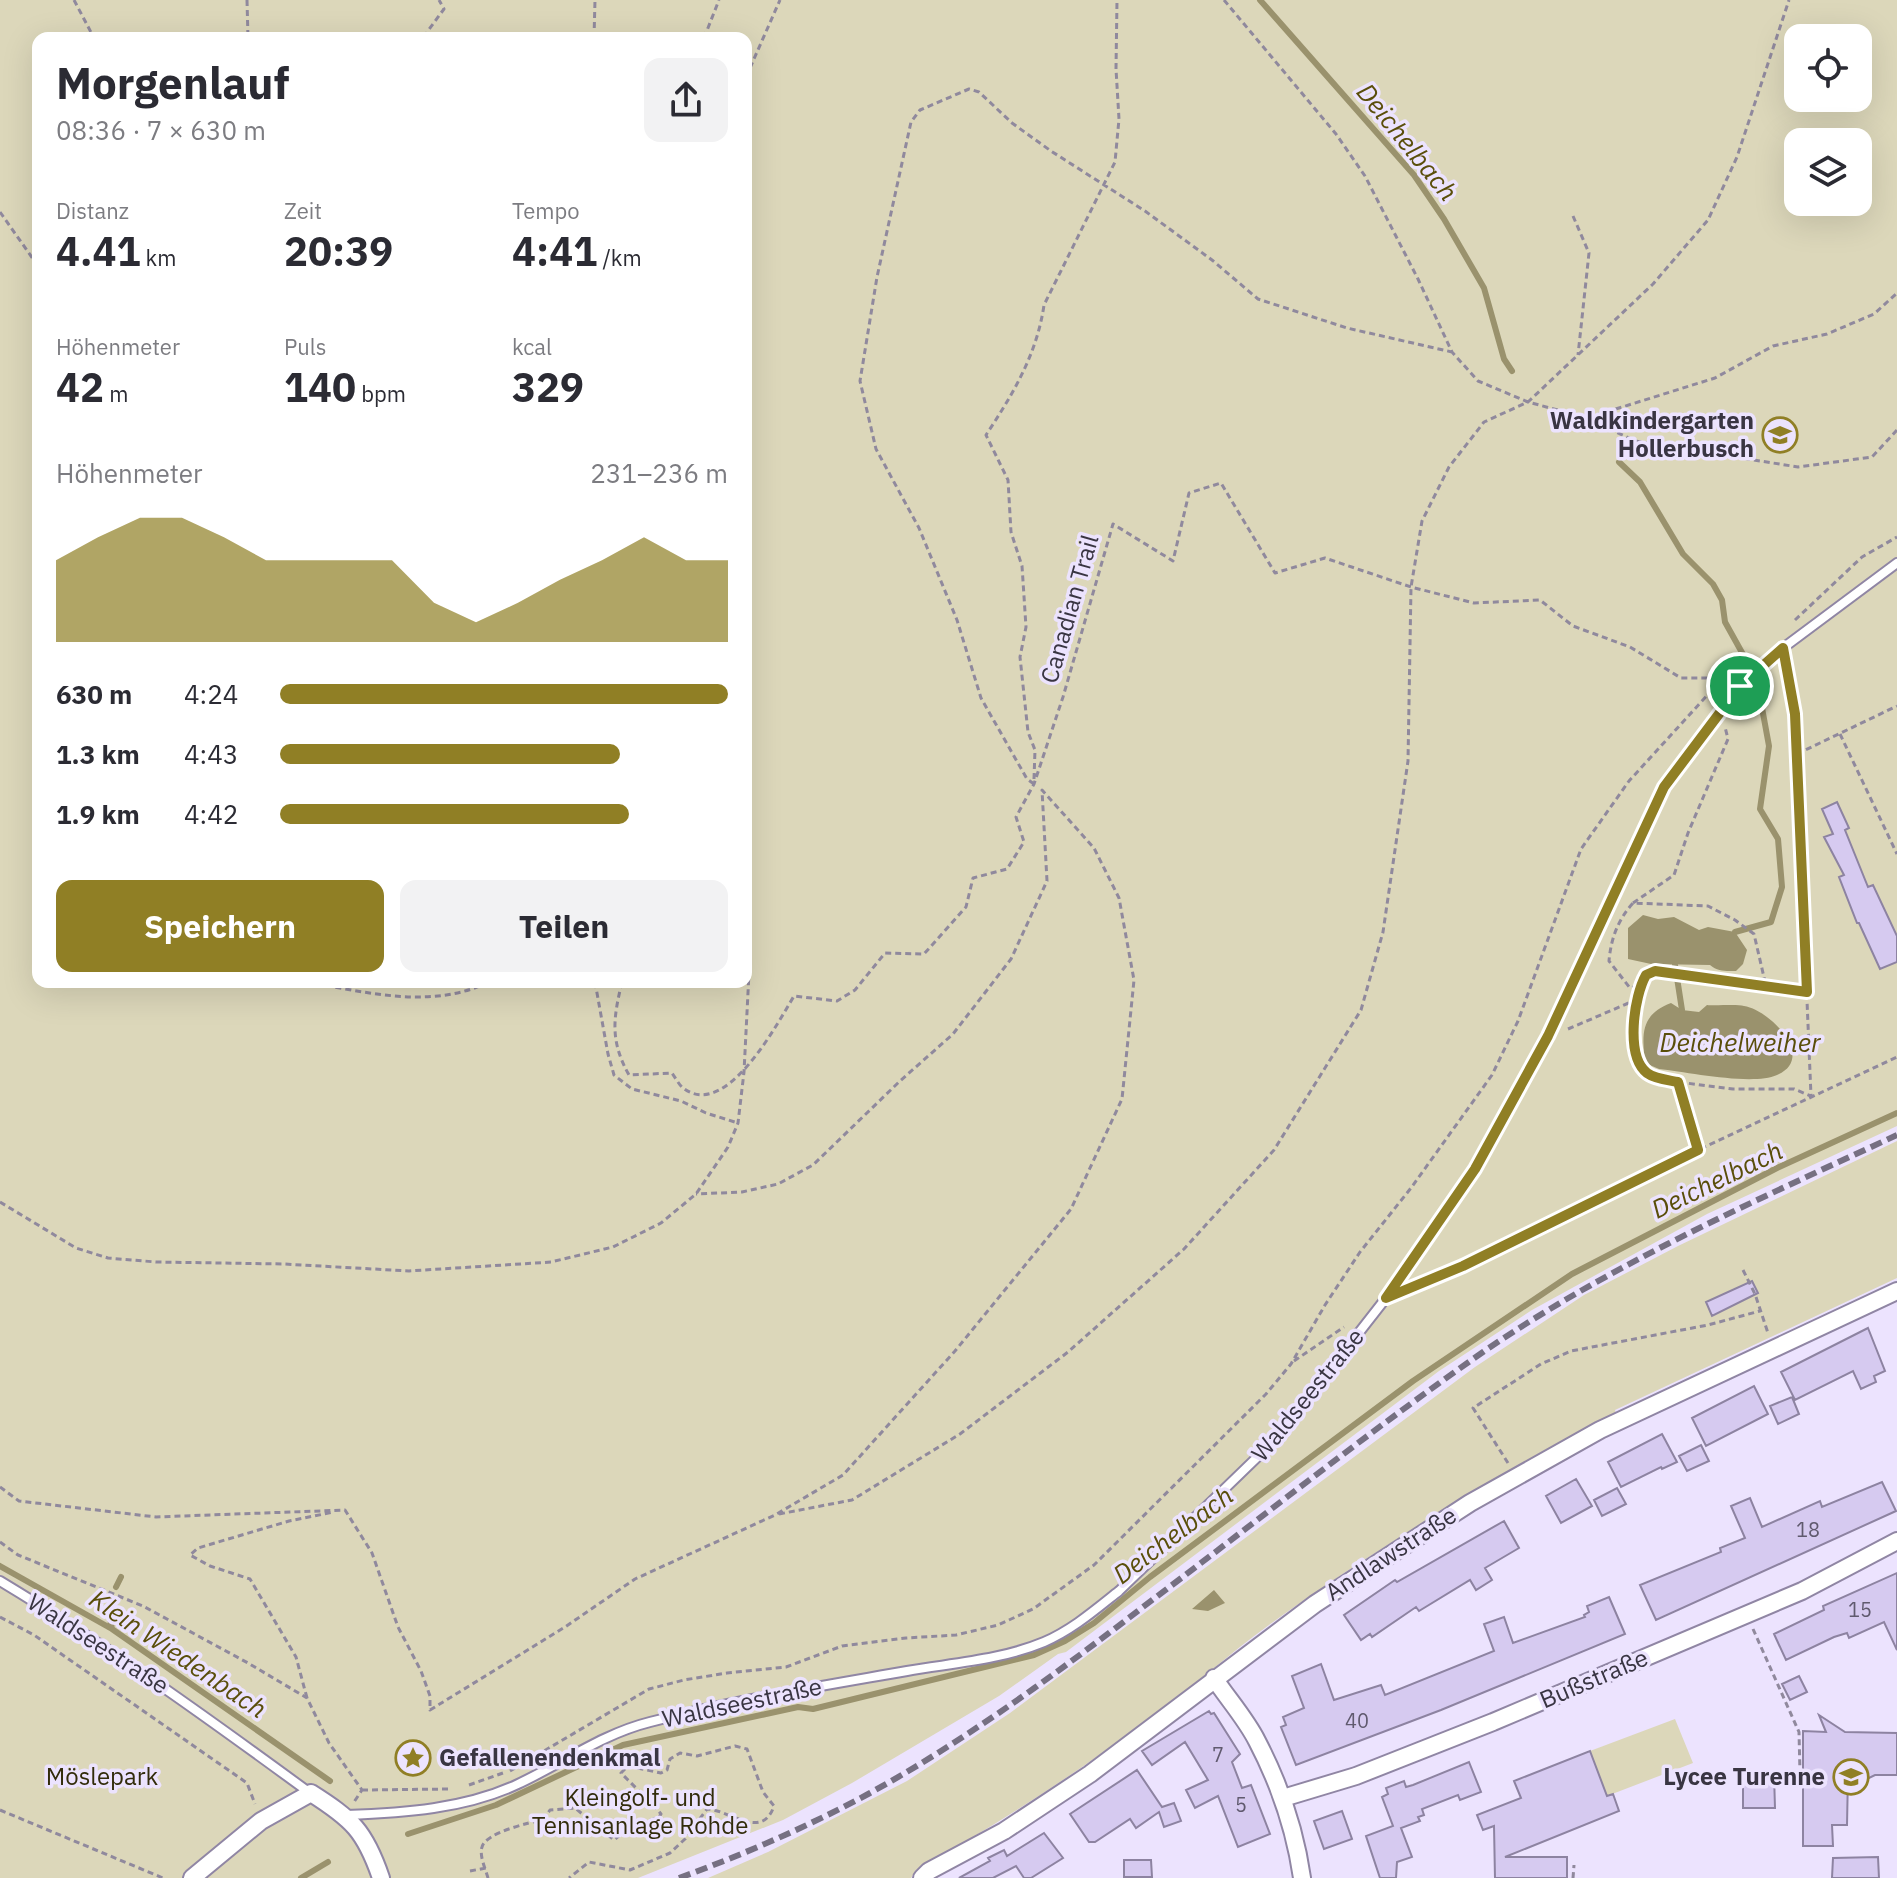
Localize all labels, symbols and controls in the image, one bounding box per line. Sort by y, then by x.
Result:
map controls [1784,24,1872,216]
button: locate [1784,24,1872,112]
text: Morgenlauf [56,54,289,111]
button: share [644,58,728,142]
water label: Deichelbach [1350,75,1466,207]
text: 08:36 · 7 × 630 m [56,113,266,147]
button: layers [1784,128,1872,216]
text: Distanz [56,196,129,225]
text: Zeit [284,196,322,225]
text: Tempo [512,196,580,225]
text: 4.41 [56,225,140,277]
text: 20:39 [284,225,393,277]
text: 4:41 [512,225,597,277]
text: km [140,243,176,272]
text: /km [597,243,642,272]
text: Höhenmeter [56,332,180,361]
text: Puls [284,332,327,361]
text: kcal [512,332,552,361]
text: 42 [56,361,104,413]
text: 140 [284,361,356,413]
text: 329 [512,361,584,413]
text: m [104,379,128,408]
text: bpm [356,379,406,408]
place label: Waldkindergarten Hollerbusch [1550,404,1754,464]
school or university icon: Waldkindergarten Hollerbusch [1761,416,1799,454]
text: Höhenmeter [56,456,203,490]
text: 231–236 m [590,456,728,490]
street label: Canadian Trail [1033,531,1105,687]
pin [1706,652,1774,720]
icon: arrive [1718,664,1762,708]
text: 630 m [56,677,132,711]
text: 4:24 [184,677,238,711]
text: 1.3 km [56,737,140,771]
text: 4:43 [184,737,238,771]
text: 1.9 km [56,797,140,831]
text: 4:42 [184,797,238,831]
button: Speichern [56,880,384,972]
button: Teilen [400,880,728,972]
water label: Deichelweiher [1659,1025,1822,1059]
water label: Deichelbach [1645,1133,1788,1226]
street label: Waldseestraße [1244,1321,1371,1468]
water label: Deichelbach [1105,1478,1239,1591]
street label: Andlawstraße [1319,1499,1462,1608]
house number: 18 [1796,1516,1820,1543]
water label: Klein Wiedenbach [83,1581,274,1725]
street label: Waldseestraße [22,1585,175,1701]
house number: 15 [1848,1596,1872,1623]
street label: Bußstraße [1535,1641,1653,1715]
street label: Waldseestraße [659,1669,825,1735]
house number: 40 [1345,1707,1369,1734]
place icon: Gefallenendenkmal [394,1739,432,1777]
place label: Gefallenendenkmal [439,1741,661,1773]
house number: 7 [1212,1741,1224,1768]
school or university icon: Lycee Turenne [1832,1758,1870,1796]
park label: Möslepark [46,1760,159,1792]
place label: Lycee Turenne [1663,1760,1825,1792]
park label: Kleingolf- und Tennisanlage Rohde [532,1781,748,1841]
house number: 5 [1235,1791,1247,1818]

